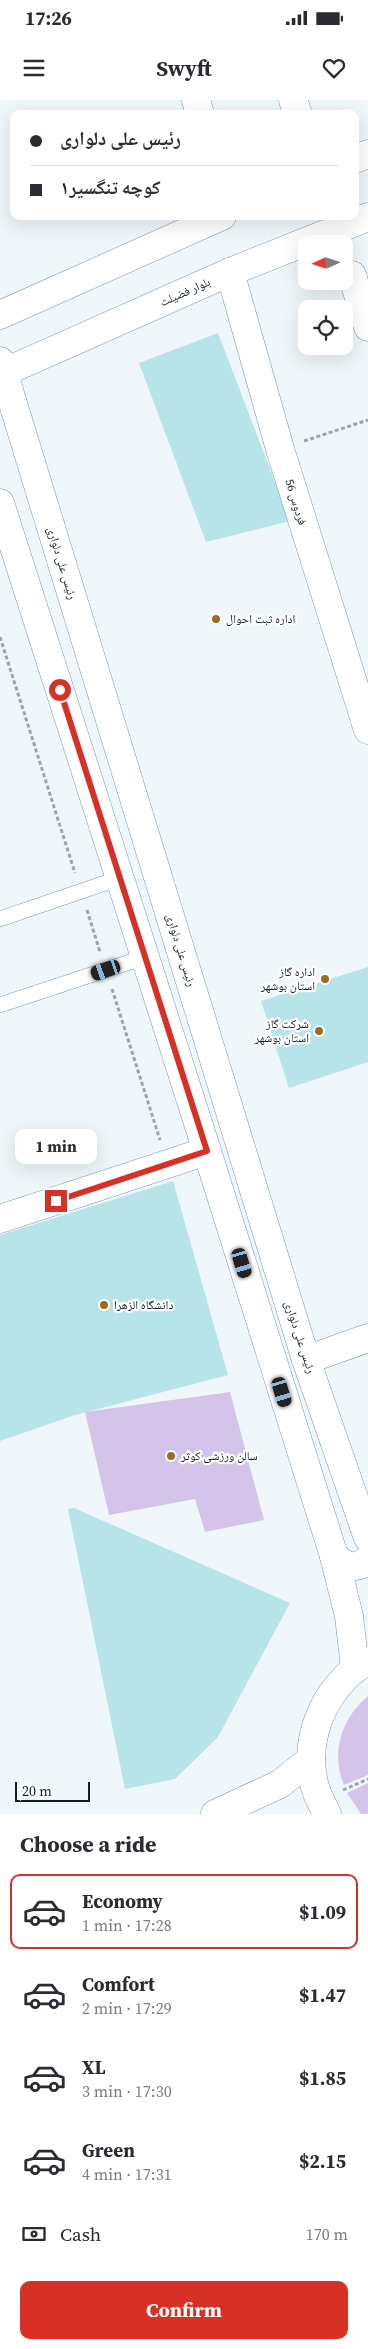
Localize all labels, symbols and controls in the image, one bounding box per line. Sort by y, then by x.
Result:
text: 17:26 [25,5,72,31]
text: Swyft [156,53,212,83]
icon: menu [20,54,48,82]
icon: heart [320,54,348,82]
text: رئیس علی دلواری [60,125,181,151]
text: کوچه تنگسیر۱ [60,174,161,200]
north arrow [298,235,352,290]
map controls [298,235,353,355]
street label: بلوار فضیلت [157,274,213,310]
button: locate [298,300,353,355]
street label: فردوس 56 [281,477,311,527]
street label: رئیس علی دلواری [43,525,81,602]
place label: اداره ثبت احوال [226,611,295,627]
marker: اداره ثبت احوال [210,613,222,625]
route start [49,679,71,701]
street label: رئیس علی دلواری [162,912,200,989]
car [89,958,122,982]
place label: اداره گاز استان بوشهر [260,964,315,994]
marker: اداره گاز استان بوشهر [319,973,331,985]
place label: شرکت گاز استان بوشهر [254,1016,309,1046]
marker: شرکت گاز استان بوشهر [313,1025,325,1037]
callout: 1 min [15,1128,97,1164]
text: 1 min [35,1135,77,1157]
route end [45,1190,67,1212]
car [230,1246,253,1280]
place label: دانشگاه الزهرا [114,1297,173,1313]
marker: دانشگاه الزهرا [98,1299,110,1311]
street label: رئیس علی دلواری [281,1299,319,1376]
car [270,1375,293,1409]
place label: سالن ورزشی کوثر [180,1448,258,1464]
marker: سالن ورزشی کوثر [165,1450,177,1462]
scale bar [15,1779,90,1802]
text: 20 m [22,1781,52,1801]
text: Choose a ride [20,1829,157,1859]
text: Economy [82,1888,163,1914]
icon: car [22,1889,67,1934]
text: $1.09 [299,1899,346,1925]
text: 1 min · 17:28 [82,1914,172,1936]
text: Comfort [82,1971,155,1997]
icon: car [22,1972,67,2017]
text: $1.47 [299,1982,346,2008]
text: 2 min · 17:29 [82,1997,172,2019]
text: XL [82,2054,105,2080]
icon: car [22,2055,67,2100]
text: $1.85 [299,2065,346,2091]
text: 3 min · 17:30 [82,2080,172,2102]
text: Green [82,2137,135,2163]
icon: car [22,2138,67,2183]
text: $2.15 [299,2148,346,2174]
text: 4 min · 17:31 [82,2163,172,2185]
icon: cash [20,2220,48,2248]
text: Cash [60,2221,101,2247]
text: 170 m [306,2223,348,2245]
button: Confirm [20,2281,348,2339]

